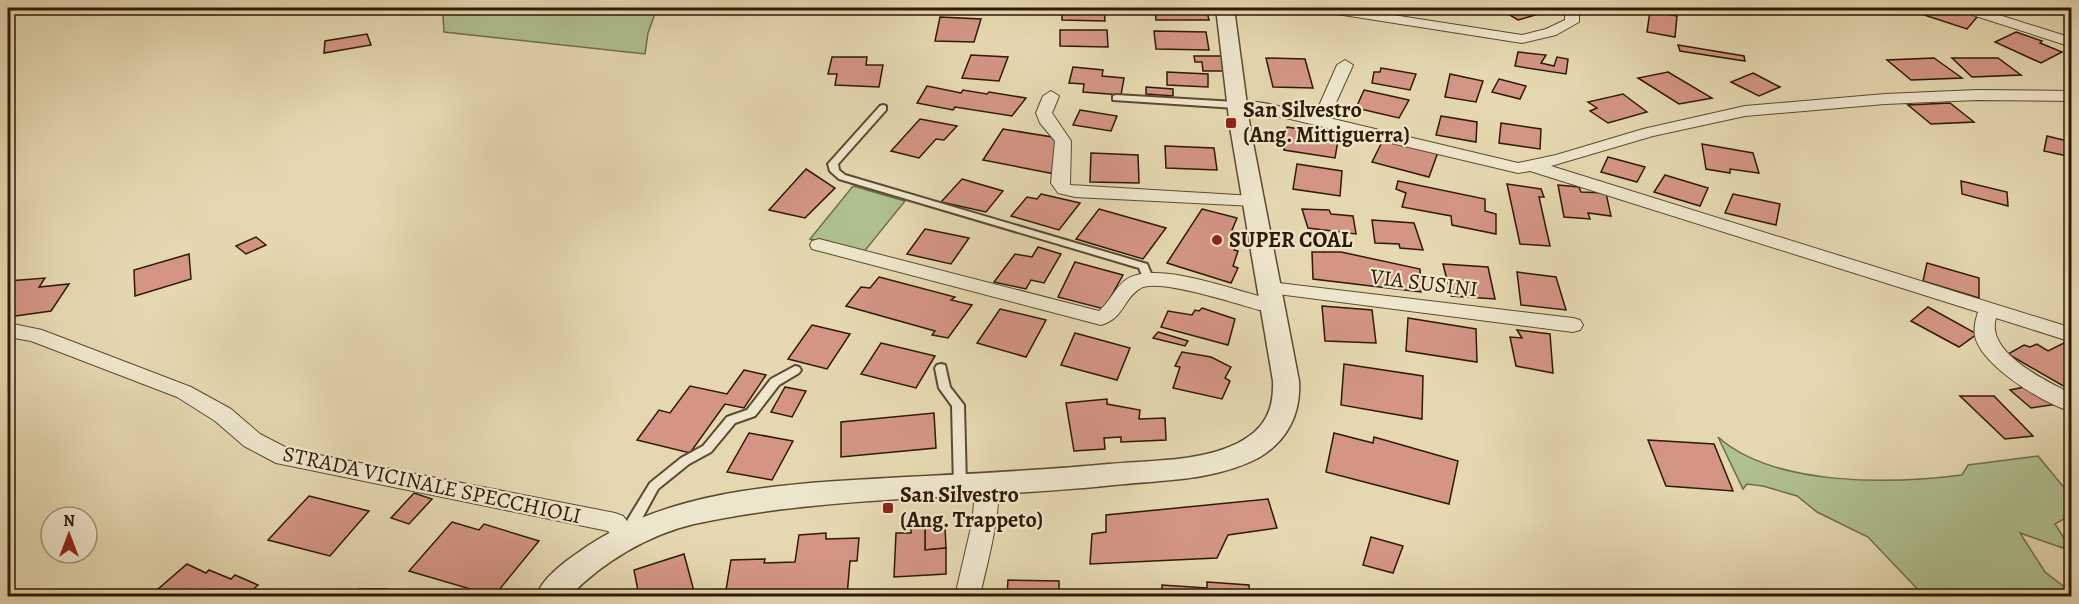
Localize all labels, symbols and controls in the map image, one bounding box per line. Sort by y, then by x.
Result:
place label: San Silvestro (Ang. Mittiguerra) [1243,95,1410,150]
marker: San Silvestro (Ang. Mittiguerra) [1224,116,1238,130]
place label: SUPER COAL [1229,225,1353,255]
marker: SUPER COAL [1210,233,1224,247]
street label: VIA SUSINI [1367,261,1480,304]
street label: STRADA VICINALE SPECCHIOLI [280,439,584,531]
place label: San Silvestro (Ang. Trappeto) [900,480,1043,535]
marker: San Silvestro (Ang. Trappeto) [881,501,895,515]
north arrow [39,505,99,565]
text: N [63,510,75,532]

